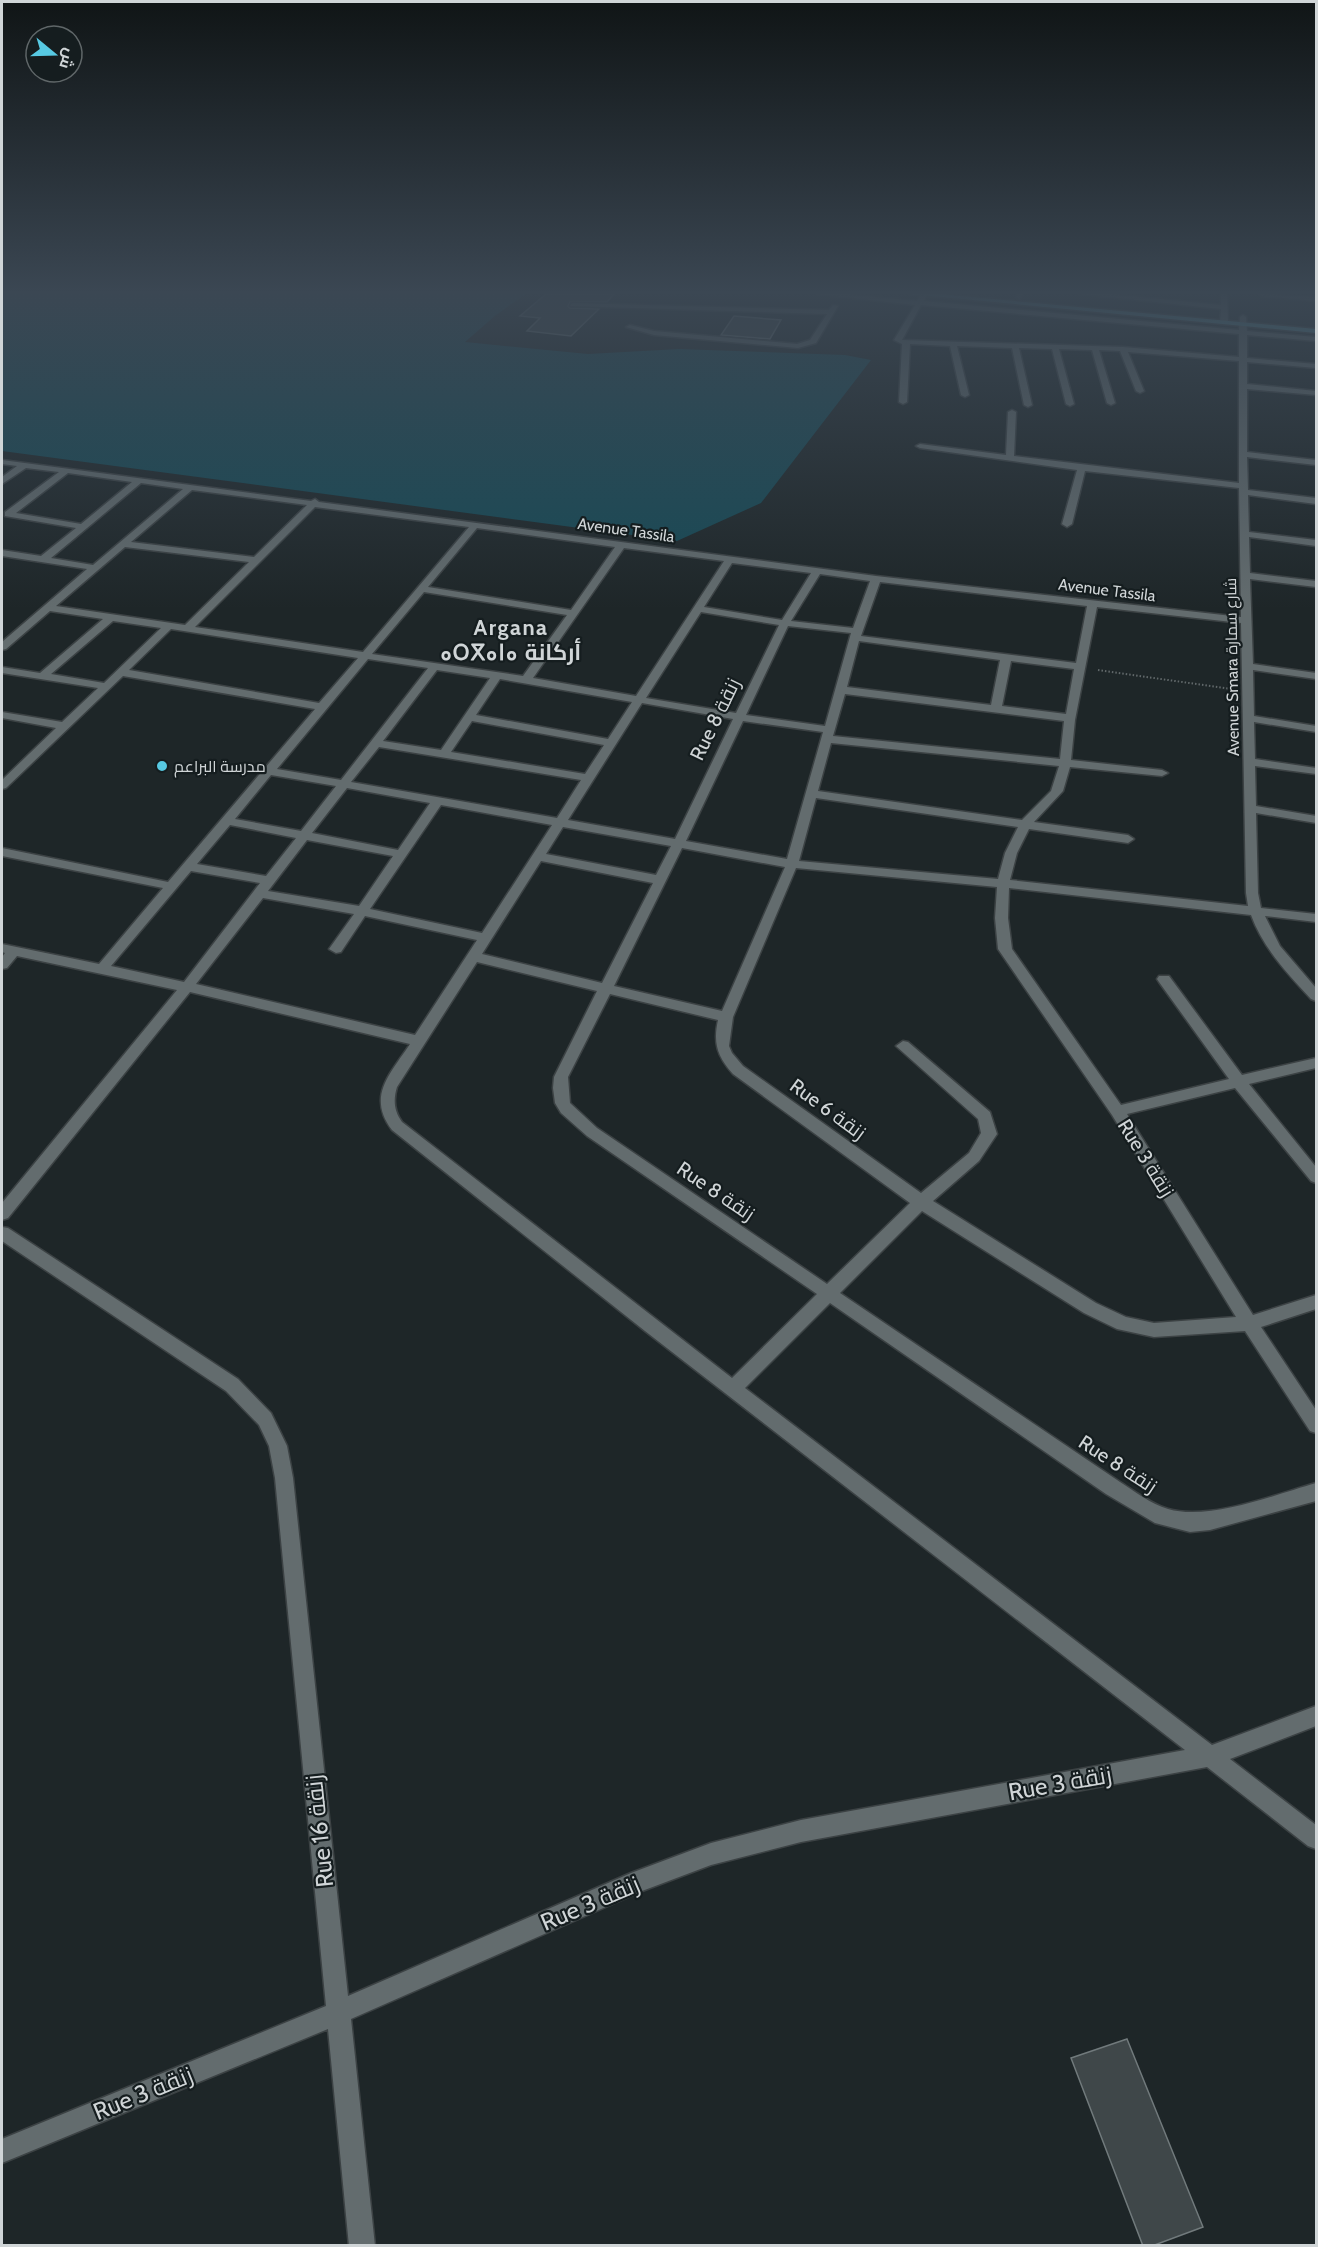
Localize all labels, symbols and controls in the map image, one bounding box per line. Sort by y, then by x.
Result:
north arrow [24,24,84,84]
text: ش [55,46,80,72]
street label: Avenue Tassila [576,514,676,546]
street label: Avenue Tassila [1057,575,1157,605]
street label: Avenue Smara شارع سمارة [1221,578,1245,756]
district label: Argana ⴰⵔⴳⴰⵏⴰ أركانة [441,614,581,666]
street label: Rue 8 زنقة [685,674,745,764]
place label: مدرسة البراعم [174,757,266,778]
marker: مدرسة البراعم [155,759,169,773]
street label: Rue 6 زنقة [785,1073,871,1145]
street label: Rue 3 زنقة [1113,1115,1179,1201]
street label: Rue 8 زنقة [673,1156,759,1226]
street label: Rue 8 زنقة [1074,1430,1162,1498]
street label: Rue 3 زنقة [1006,1760,1114,1806]
street label: Rue 16 زنقة [299,1773,339,1889]
street label: Rue 3 زنقة [536,1869,644,1937]
street label: Rue 3 زنقة [89,2060,197,2126]

